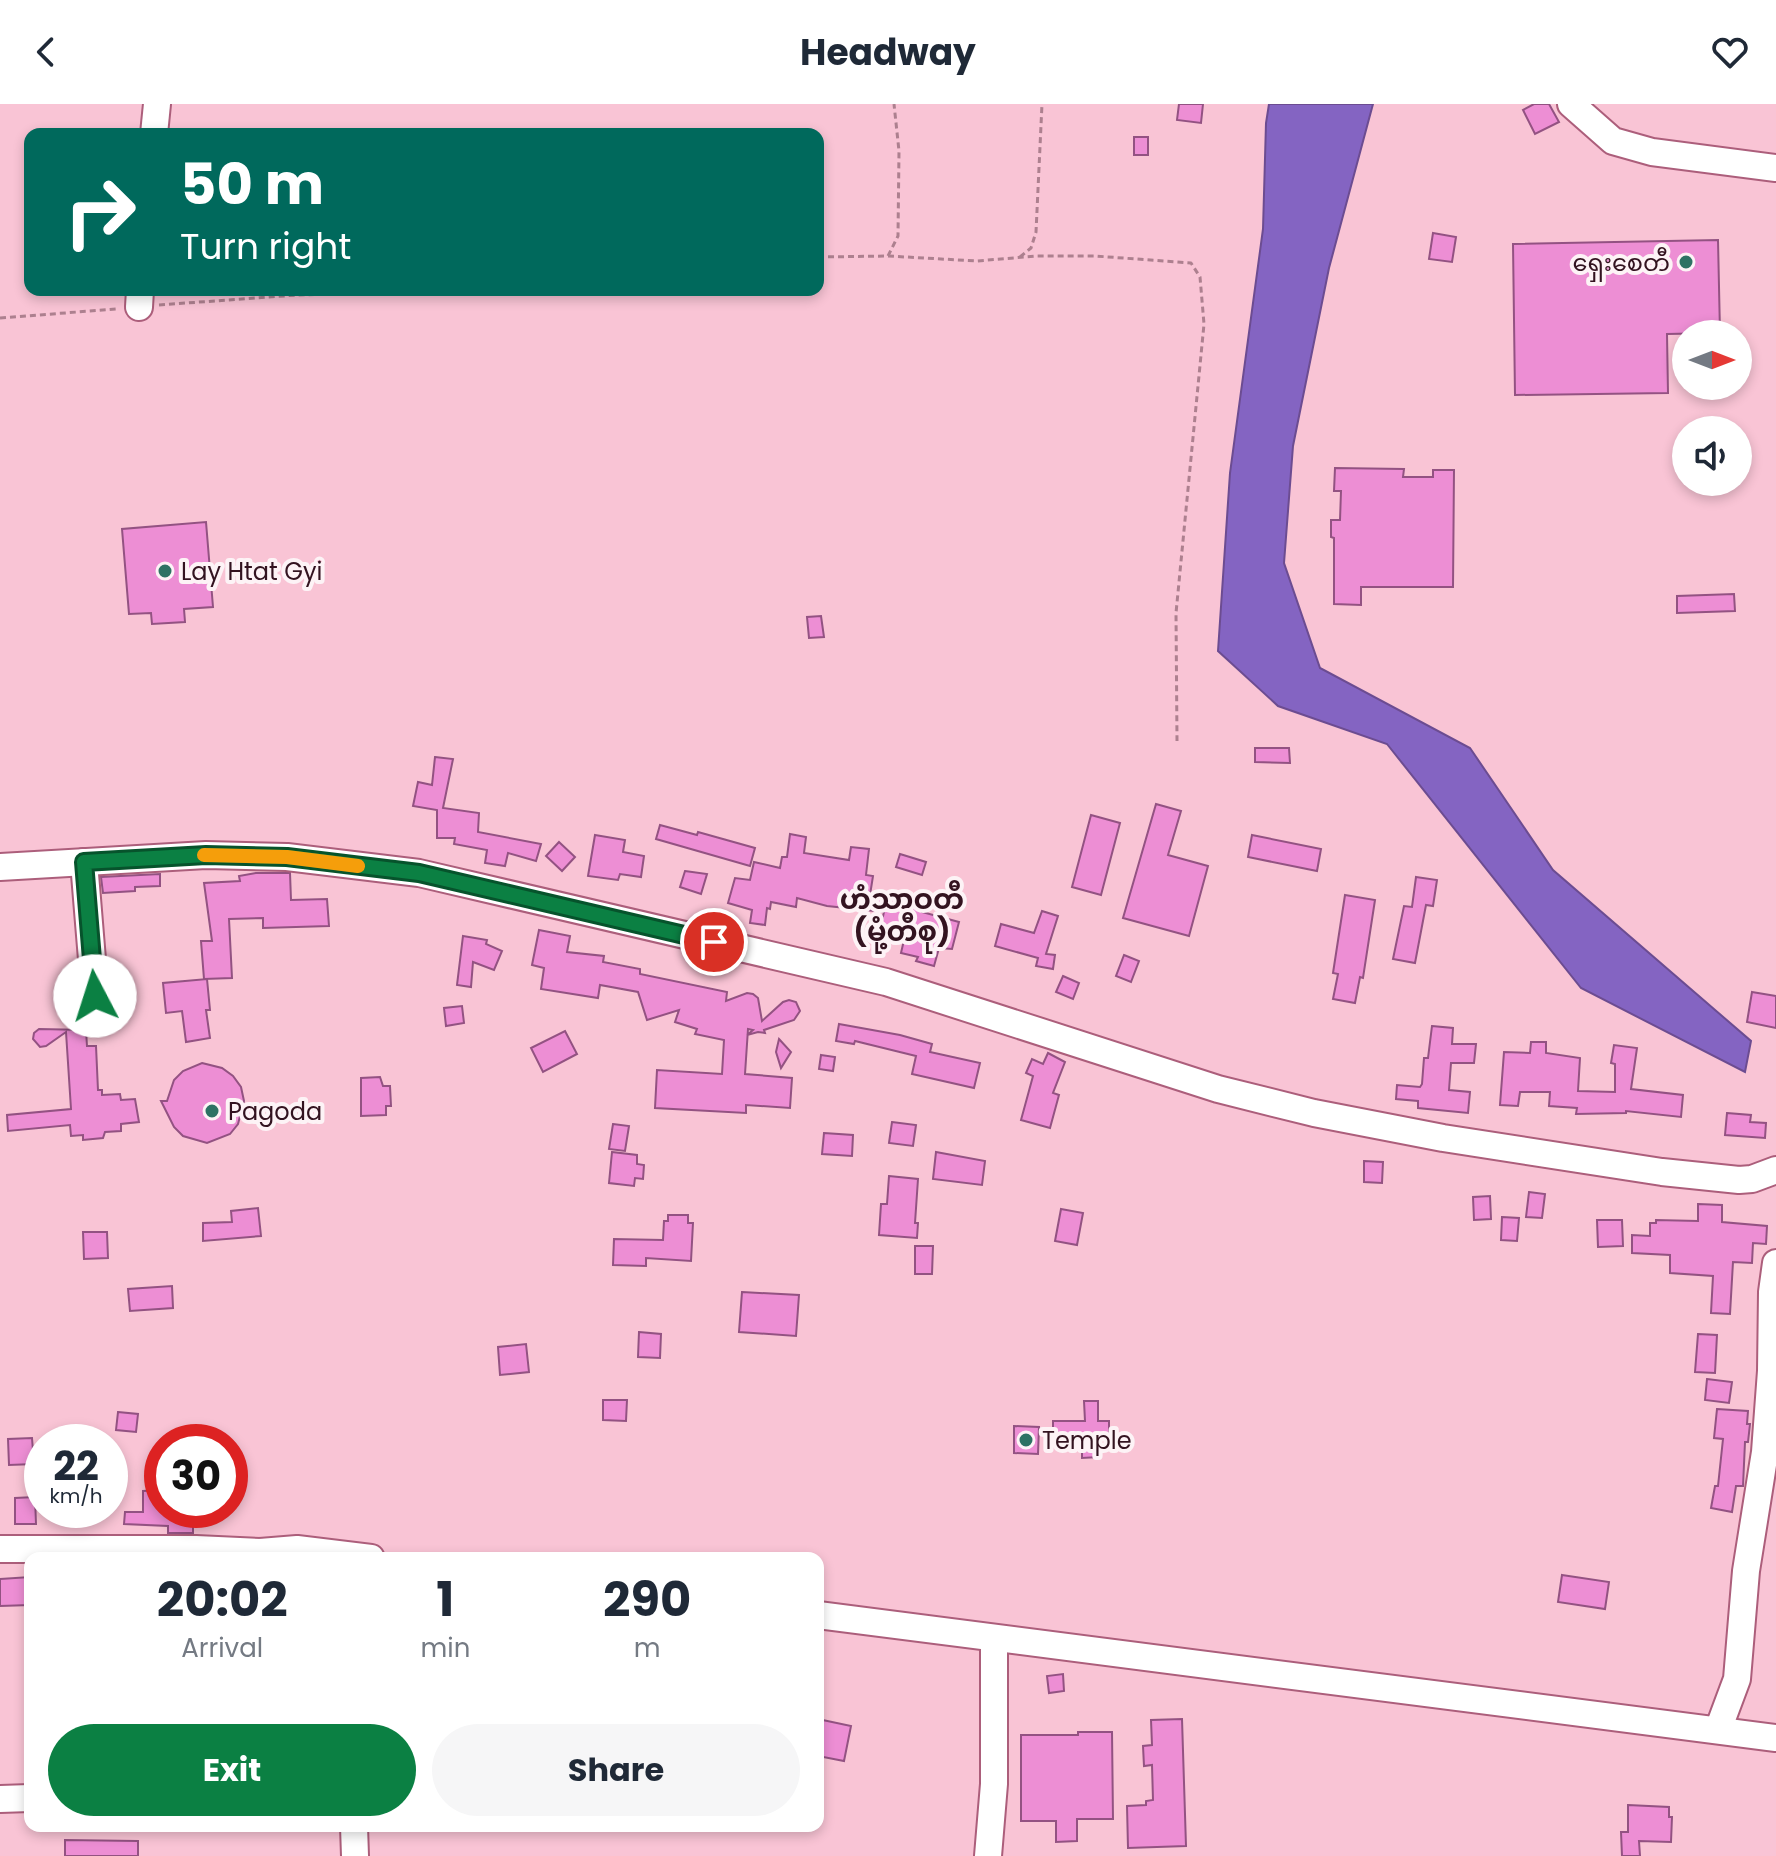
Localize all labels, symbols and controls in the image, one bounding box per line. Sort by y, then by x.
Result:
text: Headway [800,27,976,78]
icon: back [24,30,68,74]
icon: heart [1708,30,1752,74]
text: 50 m [180,145,324,224]
icon: right [48,160,152,264]
text: Turn right [180,221,351,272]
place label: ရှေးစေတီ [1573,246,1670,282]
marker: ရှေးစေတီ [1677,253,1695,271]
north arrow [1672,320,1752,400]
map controls [1672,320,1752,496]
button: sound [1672,416,1752,496]
place label: Lay Htat Gyi [181,555,322,588]
marker: Lay Htat Gyi [156,562,174,580]
district label: ဟံသာဝတီ (မုံ့တီစု) [840,880,964,954]
pin [680,908,748,976]
icon: arrive [692,920,736,964]
position arrow [53,954,137,1038]
place label: Pagoda [228,1095,322,1128]
marker: Pagoda [203,1102,221,1120]
speed limit sign: 30 [144,1424,248,1528]
place label: Temple [1042,1424,1132,1457]
marker: Temple [1017,1431,1035,1449]
text: 22 [53,1438,99,1494]
text: km/h [49,1482,103,1510]
text: 20:02 [157,1566,288,1633]
text: 1 [436,1566,454,1633]
text: 290 [603,1566,691,1633]
text: Arrival [181,1630,263,1666]
text: min [420,1630,470,1666]
text: m [634,1630,661,1666]
button: Exit [48,1724,416,1816]
button: Share [432,1724,800,1816]

